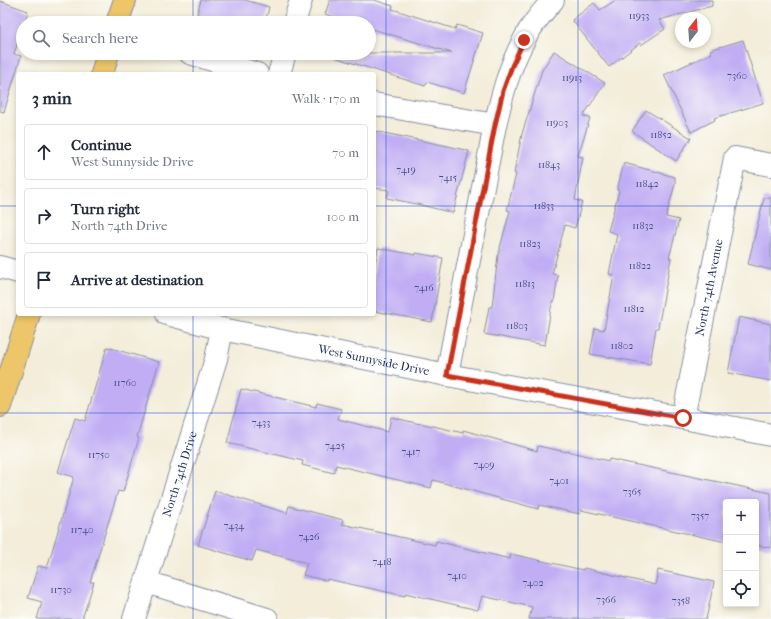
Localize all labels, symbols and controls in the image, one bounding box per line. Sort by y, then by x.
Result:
house number: 11933 [629,10,649,22]
north arrow [675,12,711,48]
search box [16,16,376,60]
icon: search [30,27,52,49]
text: Search here [62,29,138,47]
route end [515,31,533,49]
house number: 7360 [727,70,747,82]
house number: 11913 [562,72,582,84]
text: 3 min [32,88,72,108]
text: Walk · 170 m [292,91,360,106]
house number: 11903 [546,117,568,129]
house number: 11852 [650,129,672,141]
text: Continue [71,136,131,154]
icon: ahead [33,141,55,163]
text: 70 m [332,145,359,160]
text: West Sunnyside Drive [71,154,194,169]
house number: 11843 [538,159,560,171]
house number: 7419 [396,164,416,176]
house number: 7415 [439,172,457,184]
house number: 11842 [635,178,659,190]
text: Turn right [71,200,140,218]
house number: 11833 [534,200,554,212]
icon: right [33,205,55,227]
text: 100 m [326,209,359,224]
text: North 74th Drive [71,218,168,233]
house number: 11832 [632,220,654,232]
house number: 11823 [519,238,541,250]
street label: North 74th Avenue [693,238,726,337]
house number: 11822 [629,260,651,272]
icon: arrive [33,269,55,291]
text: Arrive at destination [71,271,203,289]
house number: 11813 [515,278,535,290]
house number: 7416 [414,282,434,294]
house number: 11812 [624,303,644,315]
house number: 11803 [506,320,528,332]
house number: 11802 [611,340,633,352]
street label: West Sunnyside Drive [316,342,431,378]
house number: 11760 [114,377,136,389]
route start [674,409,692,427]
house number: 7433 [252,417,270,429]
street label: North 74th Drive [160,429,200,519]
house number: 7425 [325,440,345,452]
house number: 7417 [402,446,421,458]
house number: 11750 [88,449,110,461]
house number: 7409 [473,459,495,471]
house number: 7401 [549,475,569,487]
house number: 7365 [623,486,641,498]
map controls [723,499,759,607]
button: + [723,499,759,535]
house number: 7357 [691,510,709,522]
house number: 7434 [224,520,245,532]
house number: 11740 [70,524,94,536]
house number: 7426 [298,531,320,543]
button: − [723,535,759,571]
house number: 7418 [372,556,392,568]
house number: 7410 [447,570,467,582]
button: locate [723,571,759,607]
house number: 7402 [522,577,544,589]
house number: 11730 [50,584,72,596]
house number: 7366 [596,594,616,606]
house number: 7358 [672,595,690,607]

